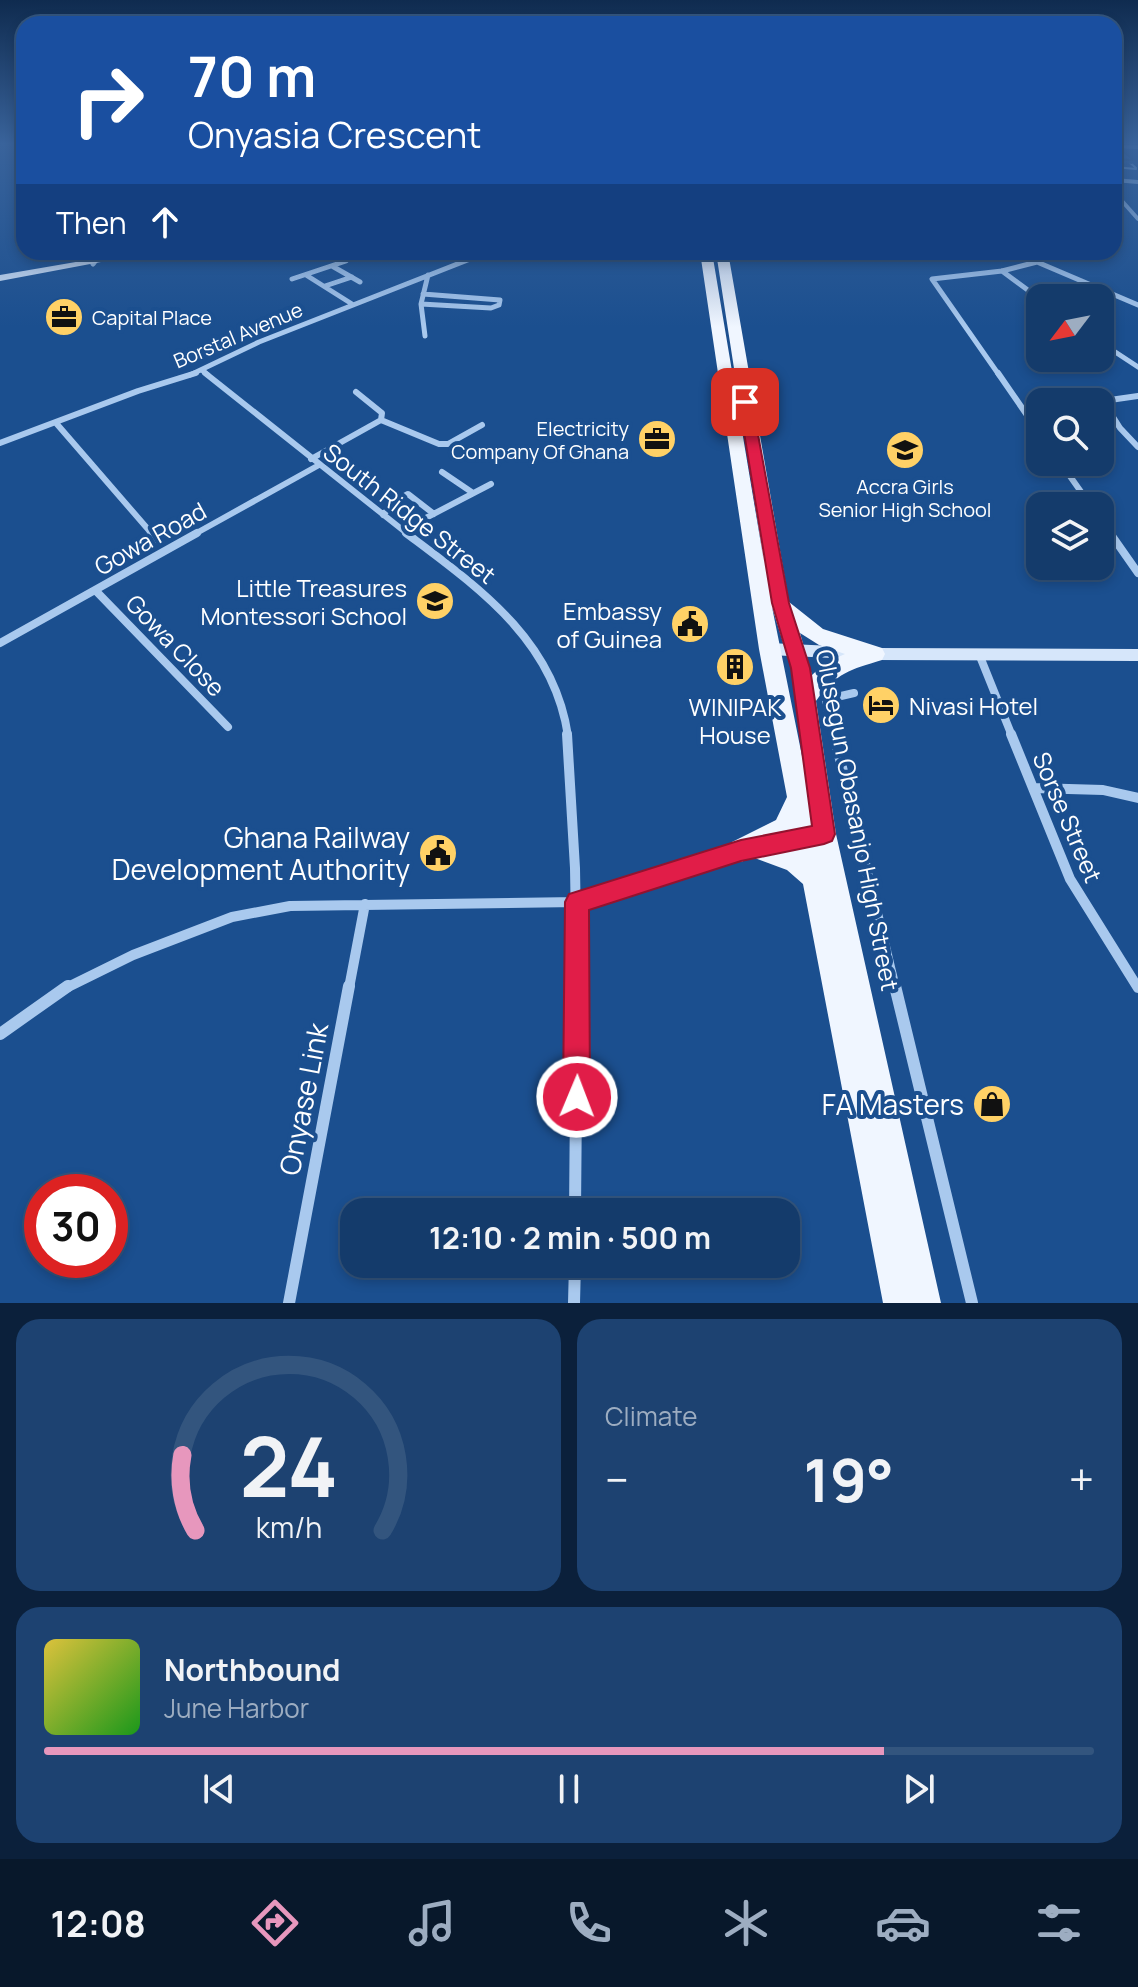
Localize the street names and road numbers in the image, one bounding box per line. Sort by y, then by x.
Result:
street label: Borstal Avenue [169,296,307,374]
street label: South Ridge Street [317,435,503,591]
street label: Gowa Road [88,494,212,582]
street label: Gowa Close [119,587,233,703]
street label: Olusegun Obasanjo High Street [809,646,907,994]
street label: Sorse Street [1026,747,1110,887]
street label: Onyase Link [270,1019,337,1178]

